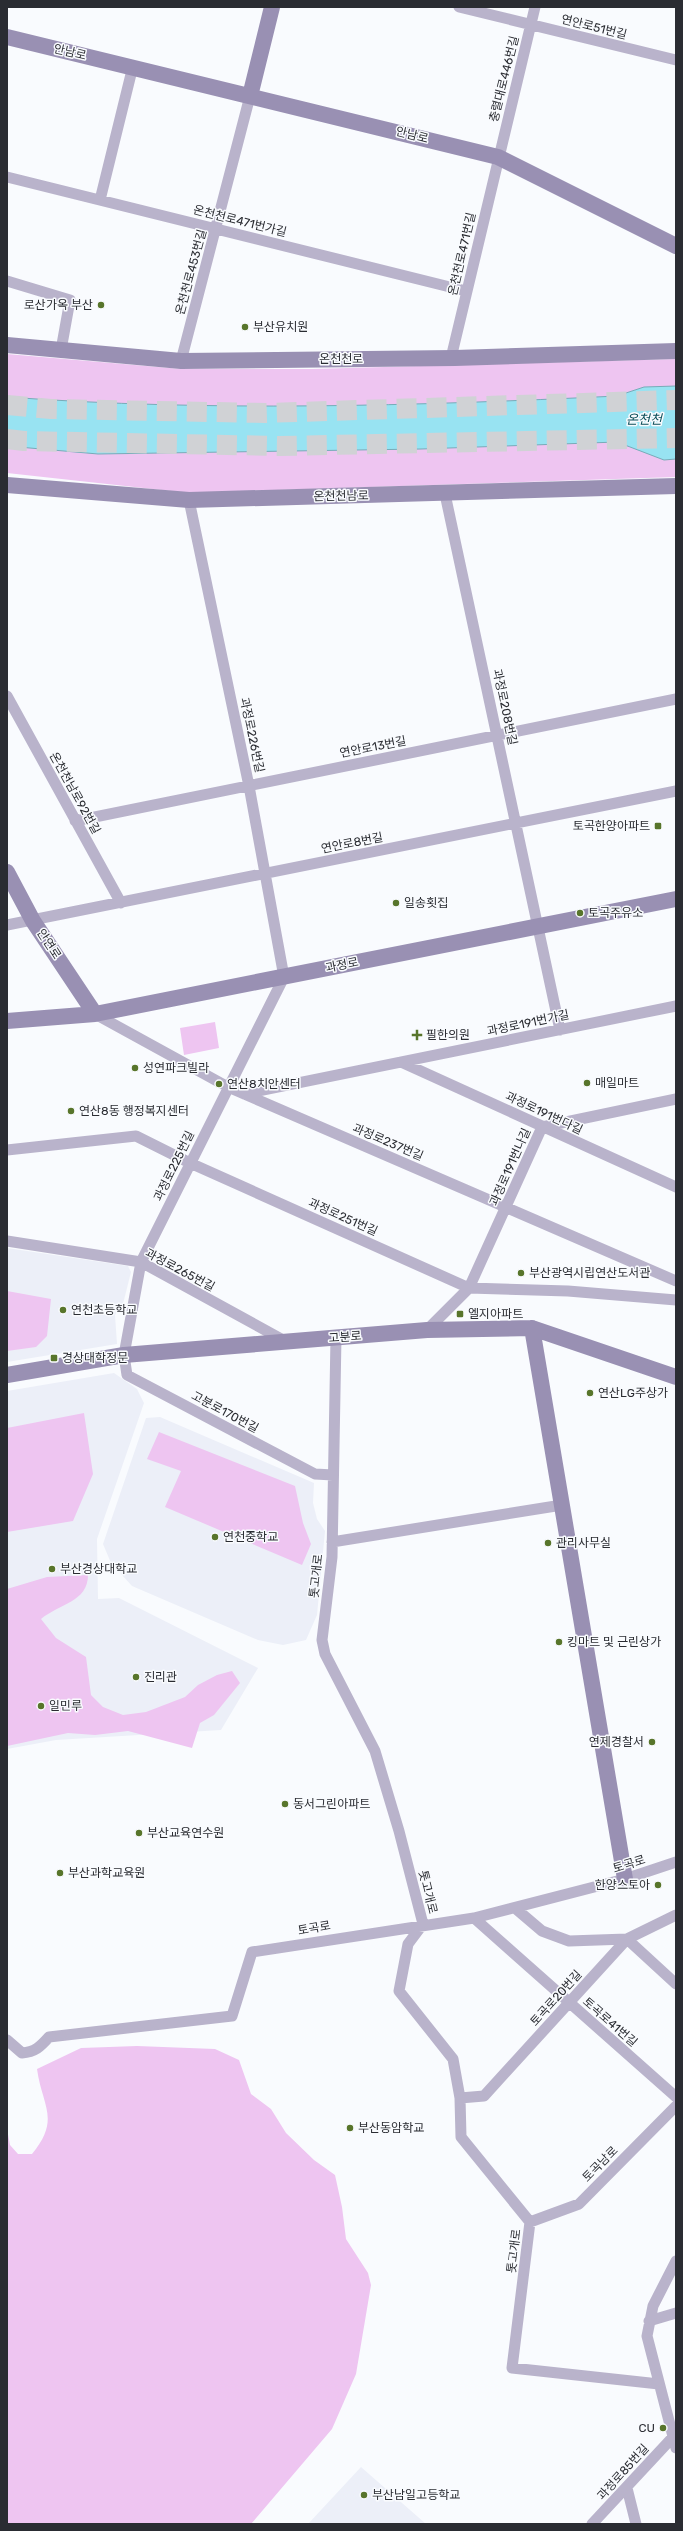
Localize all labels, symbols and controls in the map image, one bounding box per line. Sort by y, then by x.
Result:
street label: 연안로51번길 [560,12,628,42]
street label: 충렬대로446번길 [487,34,521,124]
street label: 안남로 [52,41,88,63]
street label: 안남로 [394,124,430,146]
street label: 온천천로471번가길 [192,203,288,239]
street label: 온천천로471번길 [446,211,478,297]
street label: 온천천로453번길 [173,228,209,316]
place label: 로산가옥 부산 [24,298,93,312]
marker: 로산가옥 부산 [96,300,106,310]
place label: 부산유치원 [253,320,308,334]
marker: 부산유치원 [240,322,250,332]
street label: 온천천로 [319,352,363,366]
water label: 온천천 [626,412,663,427]
street label: 온천천남로 [313,489,369,503]
street label: 과정로208번길 [490,668,520,746]
street label: 과정로226번길 [237,696,267,774]
street label: 연안로13번길 [339,734,407,760]
street label: 온천천남로92번길 [47,750,103,836]
place label: 토곡한양아파트 [573,819,650,833]
marker: 토곡한양아파트 [653,821,663,831]
street label: 연안로8번길 [320,830,384,856]
place label: 일송횟집 [404,896,448,910]
marker: 일송횟집 [391,898,401,908]
place label: 토곡주유소 [588,906,643,920]
marker: 토곡주유소 [575,908,585,918]
street label: 안연로 [34,926,64,962]
street label: 과정로 [324,955,360,975]
street label: 과정로191번가길 [486,1007,570,1039]
place label: 필한의원 [426,1028,470,1042]
marker: 필한의원 [411,1029,423,1041]
place label: 성연파크빌라 [143,1061,209,1075]
marker: 성연파크빌라 [130,1063,140,1073]
place label: 매일마트 [595,1076,639,1090]
place label: 연산8치안센터 [227,1077,301,1091]
marker: 매일마트 [582,1078,592,1088]
marker: 연산8치안센터 [214,1079,224,1089]
street label: 과정로191번다길 [503,1089,585,1137]
place label: 연산8동 행정복지센터 [79,1104,189,1118]
marker: 연산8동 행정복지센터 [66,1106,76,1116]
street label: 과정로237번길 [350,1121,426,1163]
street label: 과정로191번나길 [487,1126,533,1208]
street label: 과정로225번길 [151,1129,197,1203]
street label: 과정로251번길 [306,1195,380,1239]
street label: 과정로265번길 [143,1246,217,1294]
place label: 부산광역시립연산도서관 [529,1266,650,1280]
marker: 부산광역시립연산도서관 [516,1268,526,1278]
place label: 연천초등학교 [71,1303,137,1317]
marker: 연천초등학교 [58,1305,68,1315]
place label: 엘지아파트 [468,1307,523,1321]
marker: 엘지아파트 [455,1309,465,1319]
street label: 고분로 [328,1329,362,1345]
place label: 경상대학정문 [62,1351,128,1365]
marker: 경상대학정문 [49,1353,59,1363]
place label: 연산LG주상가 [598,1386,668,1400]
street label: 고분로170번길 [189,1388,261,1436]
marker: 연산LG주상가 [585,1388,595,1398]
place label: 연천중학교 [223,1530,278,1544]
marker: 연천중학교 [210,1532,220,1542]
place label: 관리사무실 [556,1536,611,1550]
marker: 관리사무실 [543,1538,553,1548]
street label: 톳고개로 [307,1553,325,1599]
place label: 부산경상대학교 [60,1562,137,1576]
marker: 부산경상대학교 [47,1564,57,1574]
place label: 킹마트 및 근린상가 [567,1635,661,1649]
marker: 킹마트 및 근린상가 [554,1637,564,1647]
place label: 진리관 [144,1670,177,1684]
marker: 진리관 [131,1672,141,1682]
place label: 일민루 [49,1699,82,1713]
marker: 일민루 [36,1701,46,1711]
place label: 연제경찰서 [589,1735,644,1749]
marker: 연제경찰서 [647,1737,657,1747]
place label: 동서그린아파트 [293,1797,370,1811]
marker: 동서그린아파트 [280,1799,290,1809]
place label: 부산교육연수원 [147,1826,224,1840]
marker: 부산교육연수원 [134,1828,144,1838]
street label: 토곡로 [611,1852,647,1876]
place label: 부산과학교육원 [68,1866,145,1880]
marker: 부산과학교육원 [55,1868,65,1878]
street label: 톳고개로 [416,1869,440,1915]
place label: 한양스토아 [595,1878,650,1892]
marker: 한양스토아 [653,1880,663,1890]
street label: 토곡로 [296,1918,332,1938]
street label: 토곡로20번길 [527,1967,585,2029]
street label: 토곡로41번길 [580,1995,640,2049]
place label: 부산동암학교 [358,2121,424,2135]
marker: 부산동암학교 [345,2123,355,2133]
street label: 토곡남로 [579,2143,621,2185]
street label: 톳고개로 [504,2228,524,2274]
place label: CU [639,2421,655,2435]
marker: CU [658,2423,668,2433]
street label: 과정로85번길 [594,2441,652,2503]
place label: 부산남일고등학교 [372,2488,460,2502]
marker: 부산남일고등학교 [359,2490,369,2500]

